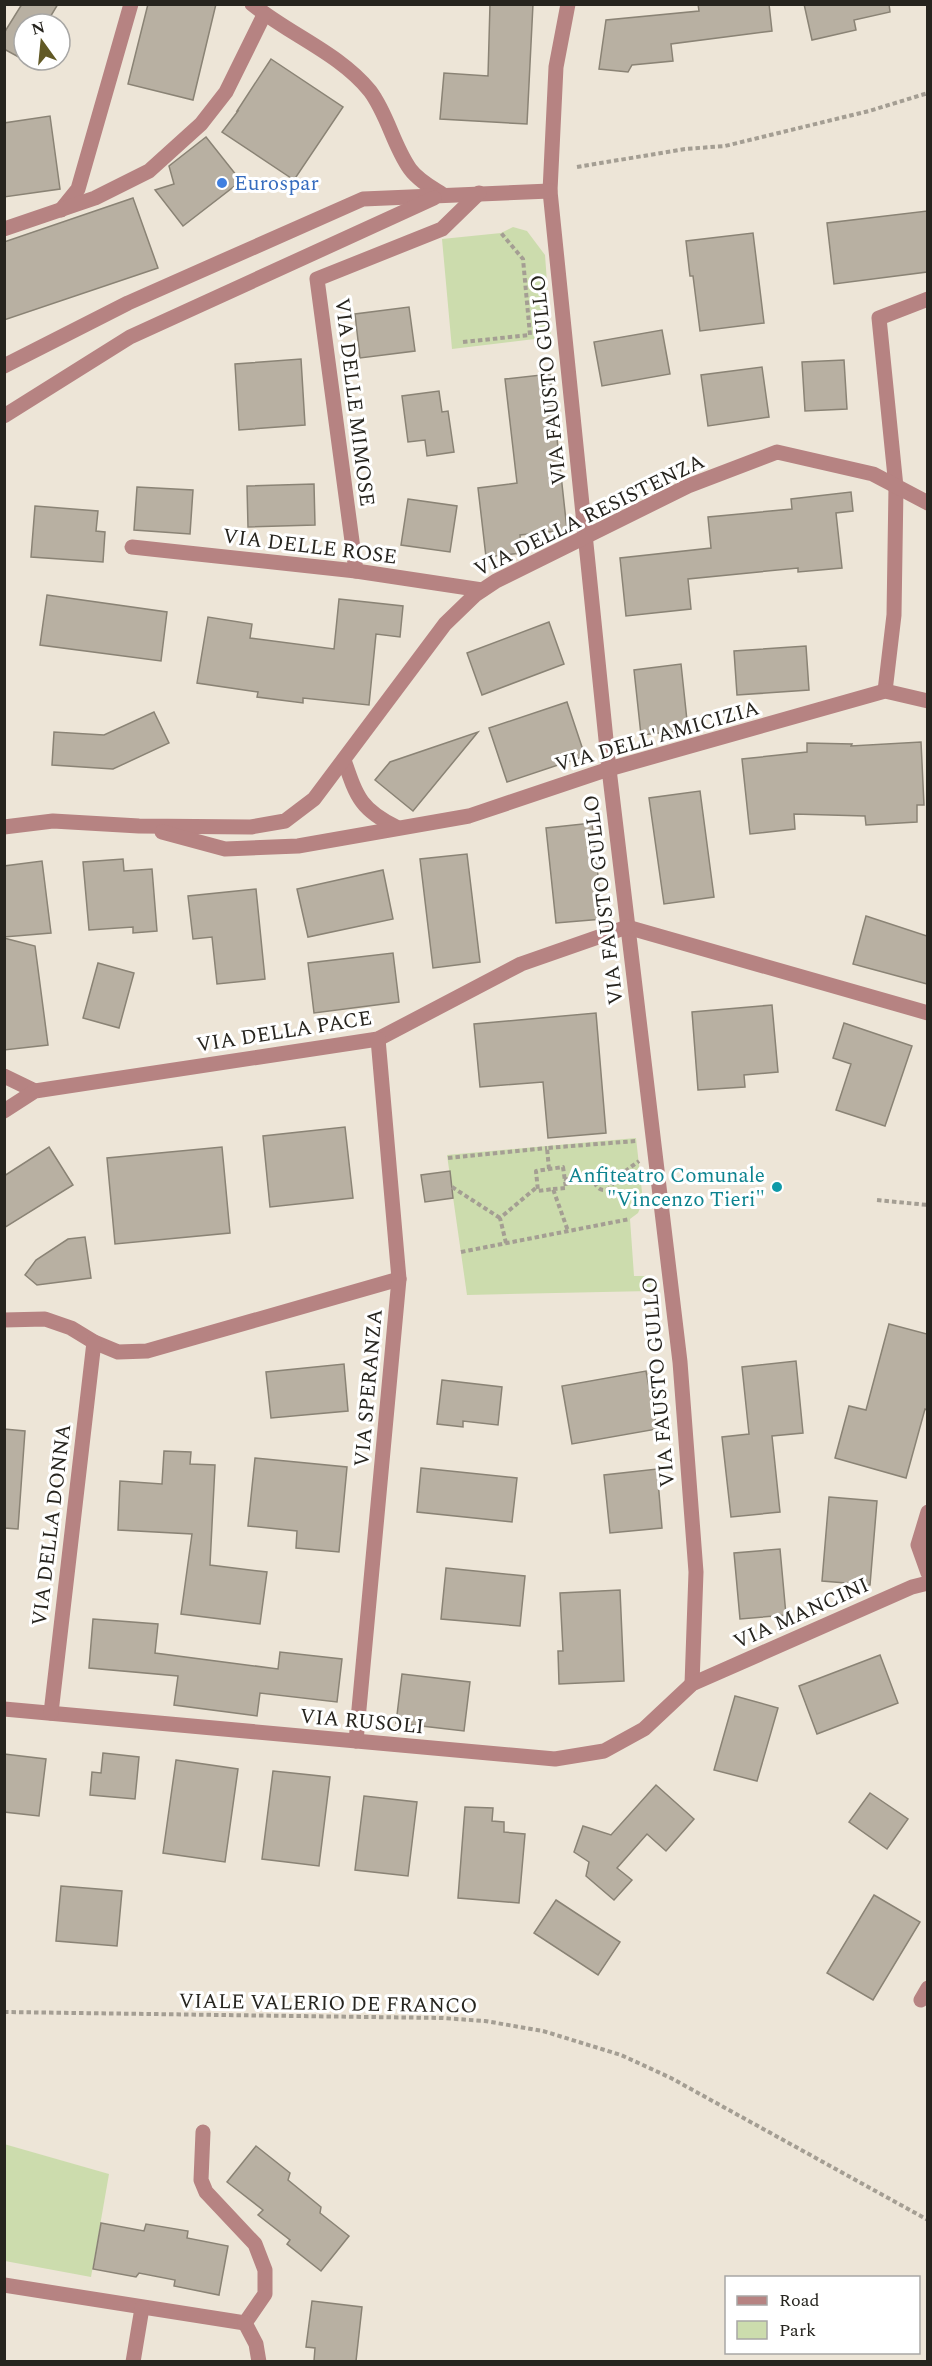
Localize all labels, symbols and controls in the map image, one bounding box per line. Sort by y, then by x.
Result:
north arrow [12,12,72,72]
text: N [29,15,48,42]
place label: Eurospar [234,168,319,200]
marker: Eurospar [215,176,229,190]
street label: VIA FAUSTO GULLO [522,273,576,487]
street label: VIA DELLE MIMOSE [325,296,383,508]
street label: VIA DELLA RESISTENZA [469,446,711,586]
street label: VIA DELLE ROSE [221,520,399,574]
street label: VIA DELL'AMICIZIA [551,692,763,781]
street label: VIA FAUSTO GULLO [575,793,633,1007]
street label: VIA DELLA PACE [194,1002,374,1062]
place label: Anfiteatro Comunale "Vincenzo Tieri" [568,1160,765,1216]
marker: Anfiteatro Comunale "Vincenzo Tieri" [770,1180,784,1194]
street label: VIA FAUSTO GULLO [634,1275,684,1489]
street label: VIA SPERANZA [346,1308,392,1468]
street label: VIA DELLA DONNA [24,1422,80,1628]
street label: VIA MANCINI [728,1570,874,1658]
street label: VIA RUSOLI [298,1701,425,1743]
street label: VIALE VALERIO DE FRANCO [178,1985,478,2023]
legend [725,2276,920,2354]
text: Road [779,2287,820,2314]
text: Park [779,2317,816,2344]

